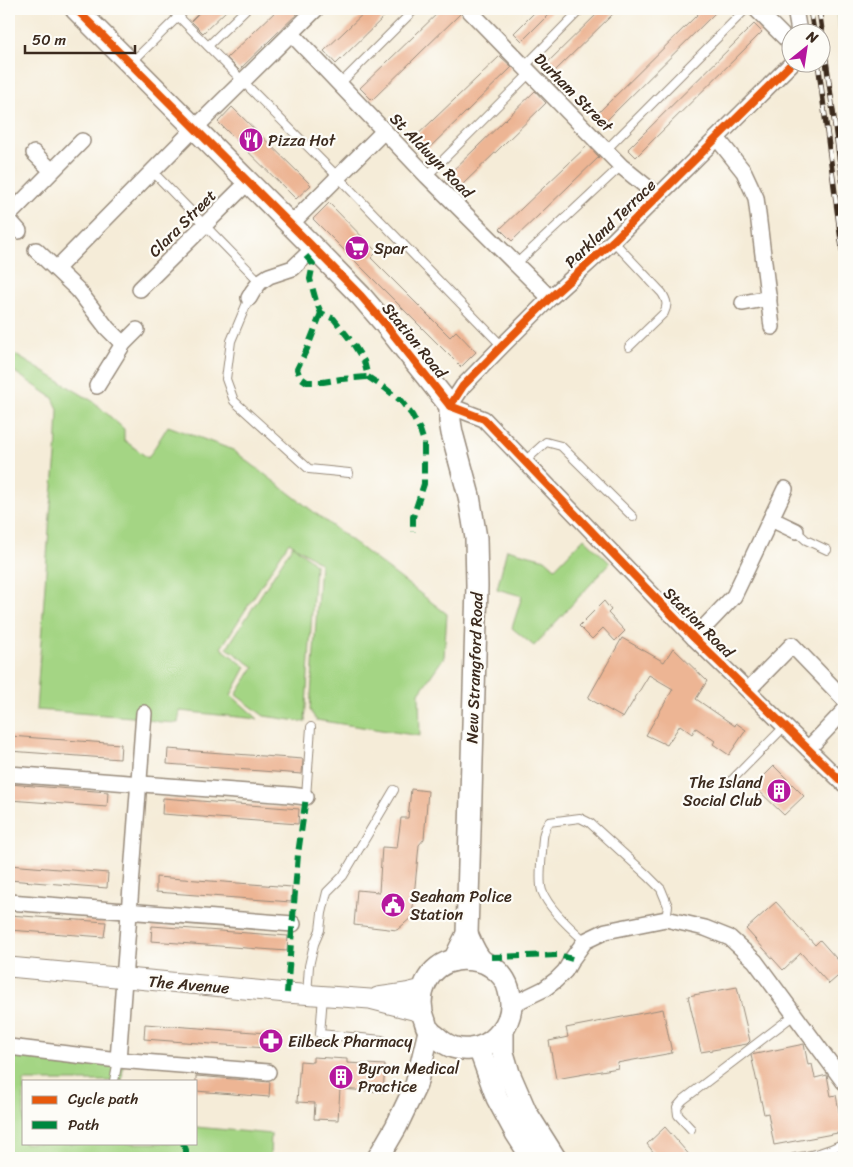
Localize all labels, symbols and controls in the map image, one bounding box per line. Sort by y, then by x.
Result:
scale bar [25,22,135,54]
north arrow [780,22,830,72]
text: N [801,23,823,51]
text: 50 m [32,27,67,53]
street label: Durham Street [527,45,621,140]
street label: St Aldwyn Road [383,105,482,207]
place label: Pizza Hot [268,126,336,155]
restaurant icon: Pizza Hot [238,127,264,153]
street label: Parkland Terrace [557,172,663,275]
street label: Clara Street [141,182,223,264]
place label: Spar [374,234,409,263]
supermarket icon: Spar [344,235,370,261]
street label: Station Road [375,296,456,386]
street label: Station Road [656,580,742,666]
street label: New Strangford Road [457,590,492,744]
place label: The Island Social Club [683,768,764,815]
building icon: The Island Social Club [766,778,792,804]
place label: Seaham Police Station [410,882,512,929]
public building icon: Seaham Police Station [380,892,406,918]
street label: The Avenue [147,967,231,1002]
place label: Eilbeck Pharmacy [288,1027,413,1056]
pharmacy icon: Eilbeck Pharmacy [258,1028,284,1054]
place label: Byron Medical Practice [358,1054,460,1101]
building icon: Byron Medical Practice [328,1064,354,1090]
legend [22,1080,198,1144]
text: Cycle path [68,1086,139,1112]
text: Path [68,1112,99,1138]

